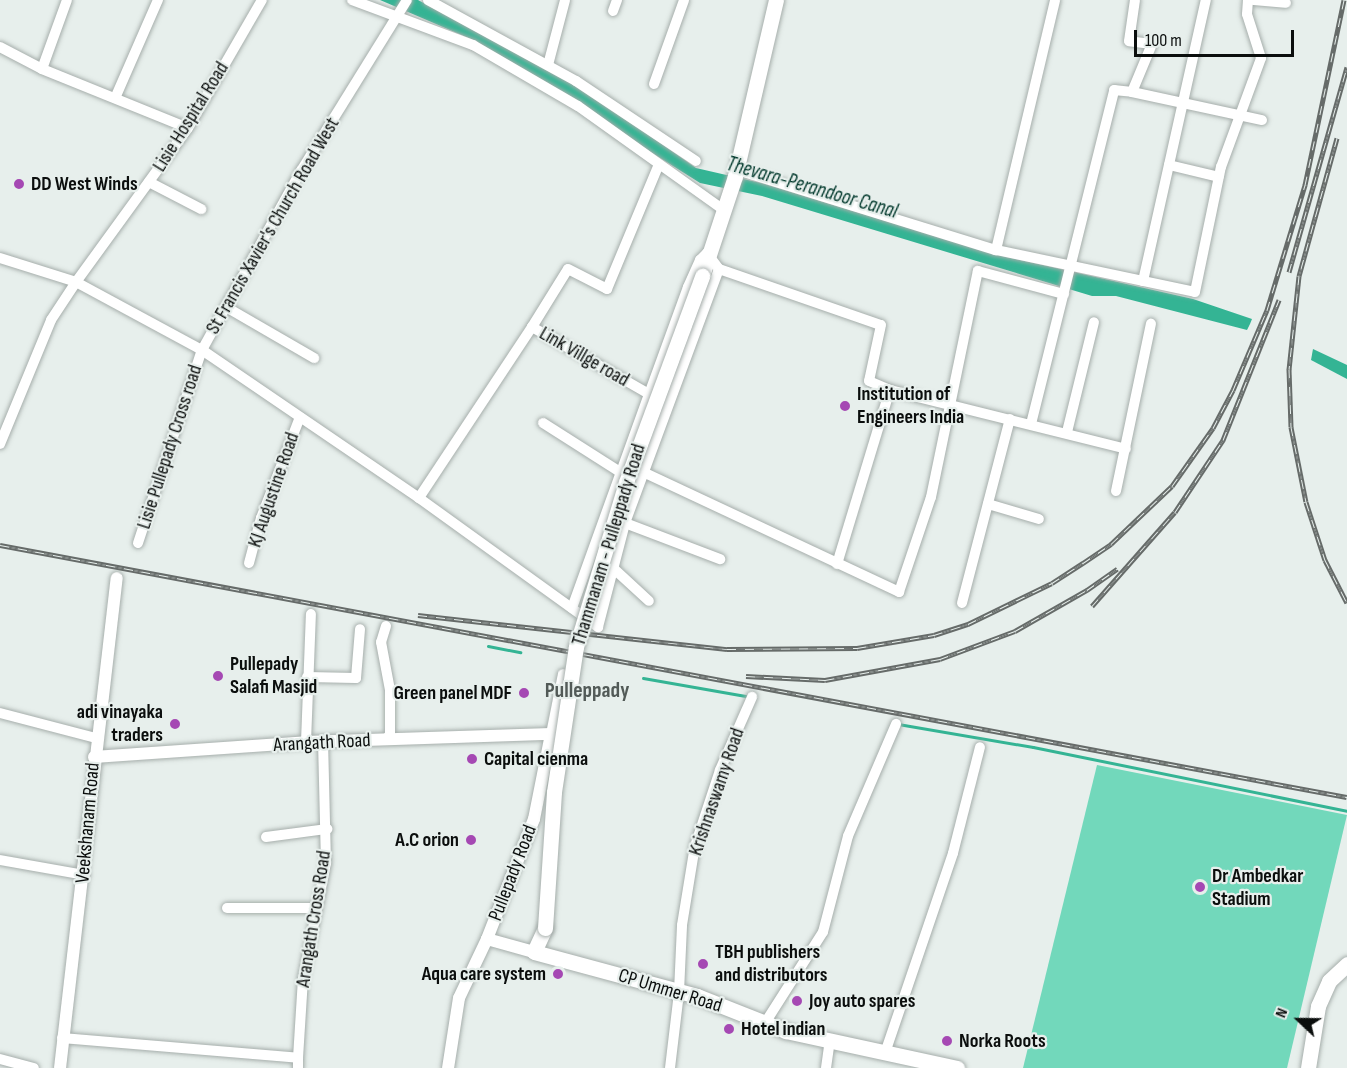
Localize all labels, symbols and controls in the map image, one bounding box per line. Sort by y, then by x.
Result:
scale bar [1137,18,1298,56]
text: 100 m [1145,30,1182,51]
street label: Lisie Hospital Road [148,58,234,176]
street label: St Francis Xavier's Church Road West [201,113,345,339]
water label: Thevara-Perandoor Canal [723,152,901,224]
place label: DD West Winds [31,172,138,196]
marker: DD West Winds [12,177,26,191]
street label: Link Villge road [535,322,633,392]
street label: Lisie Pullepady Cross road [132,362,208,532]
place label: Institution of Engineers India [857,382,964,429]
marker: Institution of Engineers India [838,399,852,413]
street label: KJ Augustine Road [243,429,305,551]
street label: Thammanam - Pulleppady Road [567,441,651,649]
place label: Pullepady Salafi Masjid [230,652,317,699]
marker: Pullepady Salafi Masjid [211,669,225,683]
district label: Pulleppady [545,678,629,704]
place label: Green panel MDF [394,681,512,705]
marker: Green panel MDF [517,686,531,700]
place label: adi vinayaka traders [77,700,163,747]
marker: adi vinayaka traders [168,717,182,731]
street label: Krishnaswamy Road [684,725,750,859]
street label: Arangath Road [273,728,371,758]
place label: Capital cienma [484,747,588,771]
marker: Capital cienma [465,752,479,766]
street label: Veekshanam Road [71,762,105,884]
street label: Pullepady Road [484,822,542,924]
place label: A.C orion [395,828,459,852]
marker: A.C orion [464,833,478,847]
street label: Arangath Cross Road [291,849,337,989]
place label: Dr Ambedkar Stadium [1212,864,1303,911]
marker: Dr Ambedkar Stadium [1193,880,1207,894]
place label: TBH publishers and distributors [715,940,828,987]
marker: TBH publishers and distributors [696,957,710,971]
place label: Aqua care system [422,962,546,986]
street label: CP Ummer Road [615,964,725,1018]
marker: Aqua care system [551,967,565,981]
place label: Joy auto spares [809,989,915,1013]
north arrow [1269,990,1329,1050]
marker: Joy auto spares [790,994,804,1008]
text: N [1271,1006,1292,1021]
place label: Hotel indian [741,1017,825,1041]
marker: Hotel indian [722,1022,736,1036]
place label: Norka Roots [959,1029,1046,1053]
marker: Norka Roots [940,1034,954,1048]

